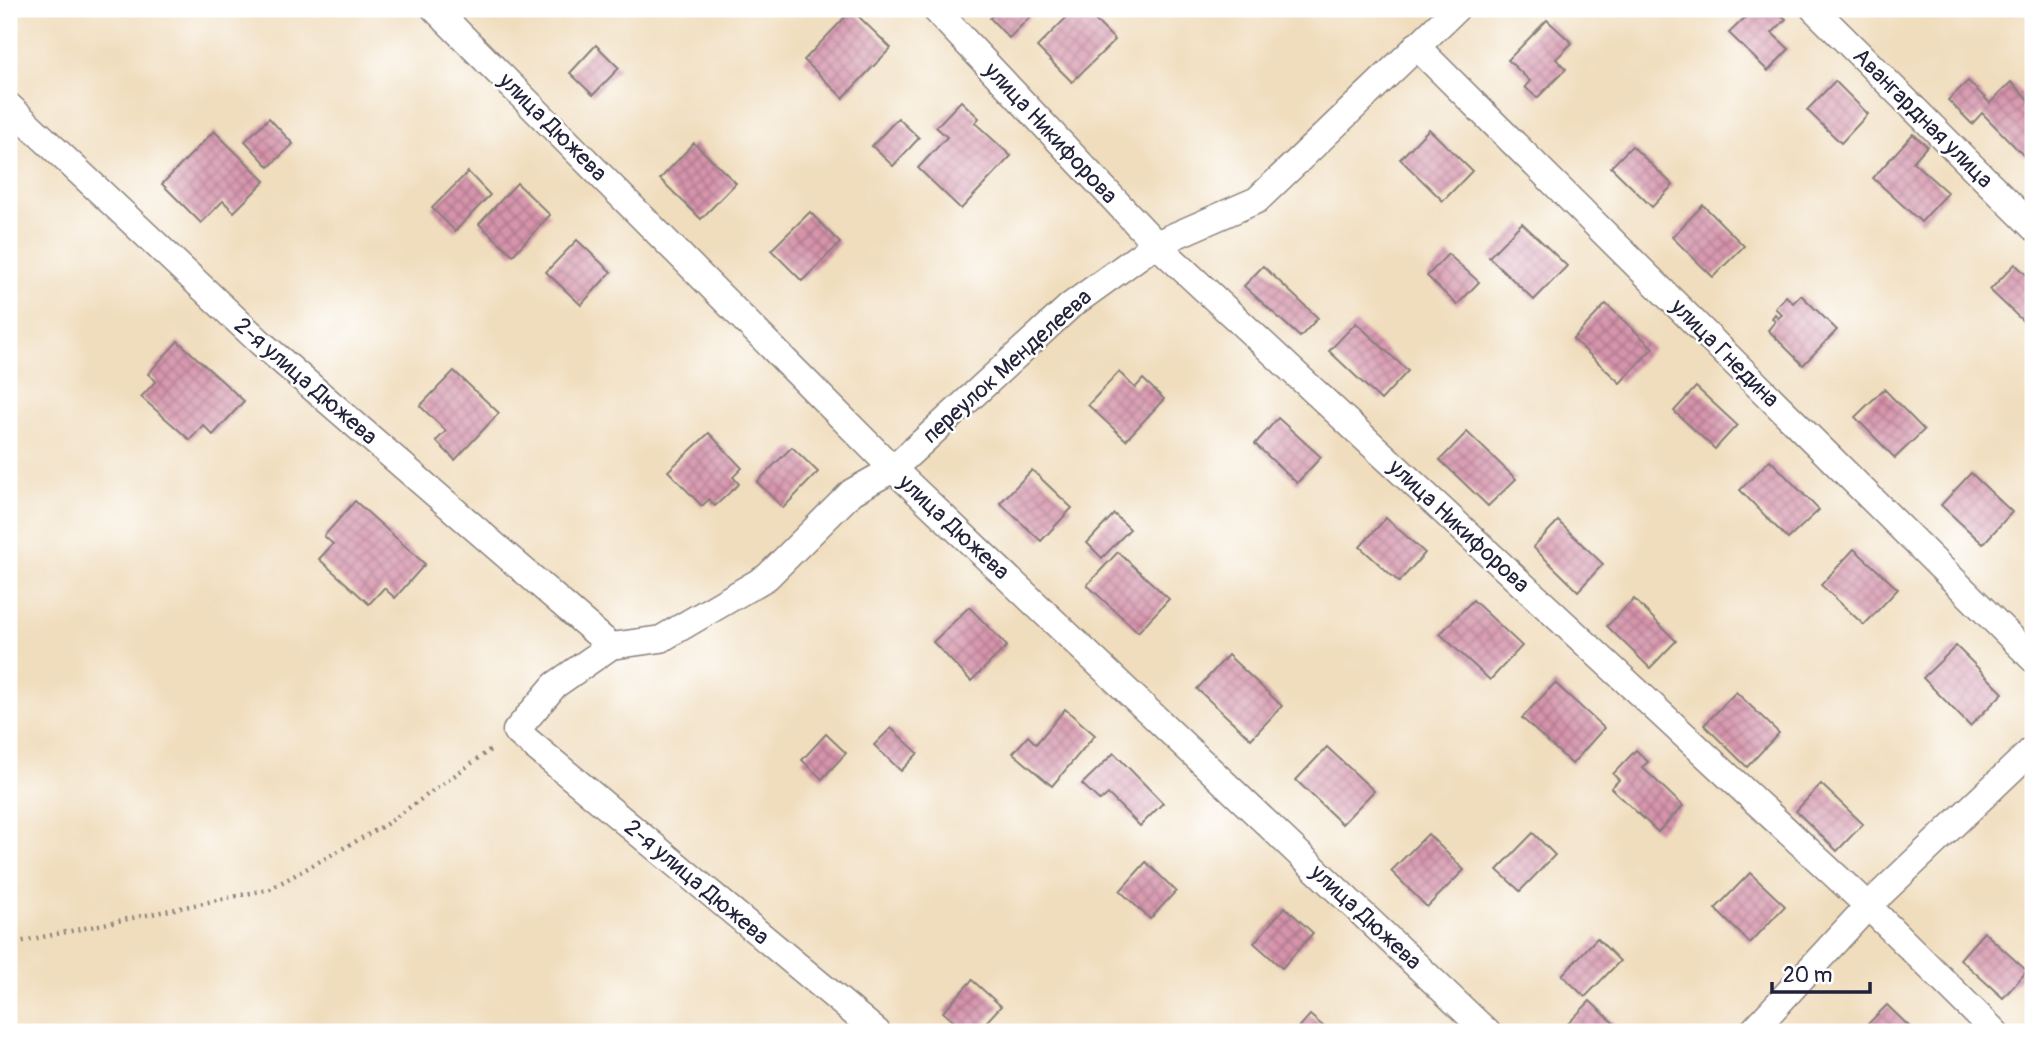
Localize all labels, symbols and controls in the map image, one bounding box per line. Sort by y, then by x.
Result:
street label: Авангардная улица [1847,42,1999,194]
street label: улица Никифорова [977,55,1124,210]
street label: улица Дюжева [492,66,613,187]
street label: переулок Менделеева [916,282,1098,450]
street label: улица Гнедина [1664,292,1786,414]
street label: 2-я улица Дюжева [228,311,384,451]
street label: улица Никифорова [1381,452,1536,599]
street label: улица Дюжева [891,467,1016,586]
street label: 2-я улица Дюжева [619,813,775,951]
street label: улица Дюжева [1303,857,1428,976]
scale bar [1772,950,1870,994]
text: 20 m [1783,962,1832,989]

